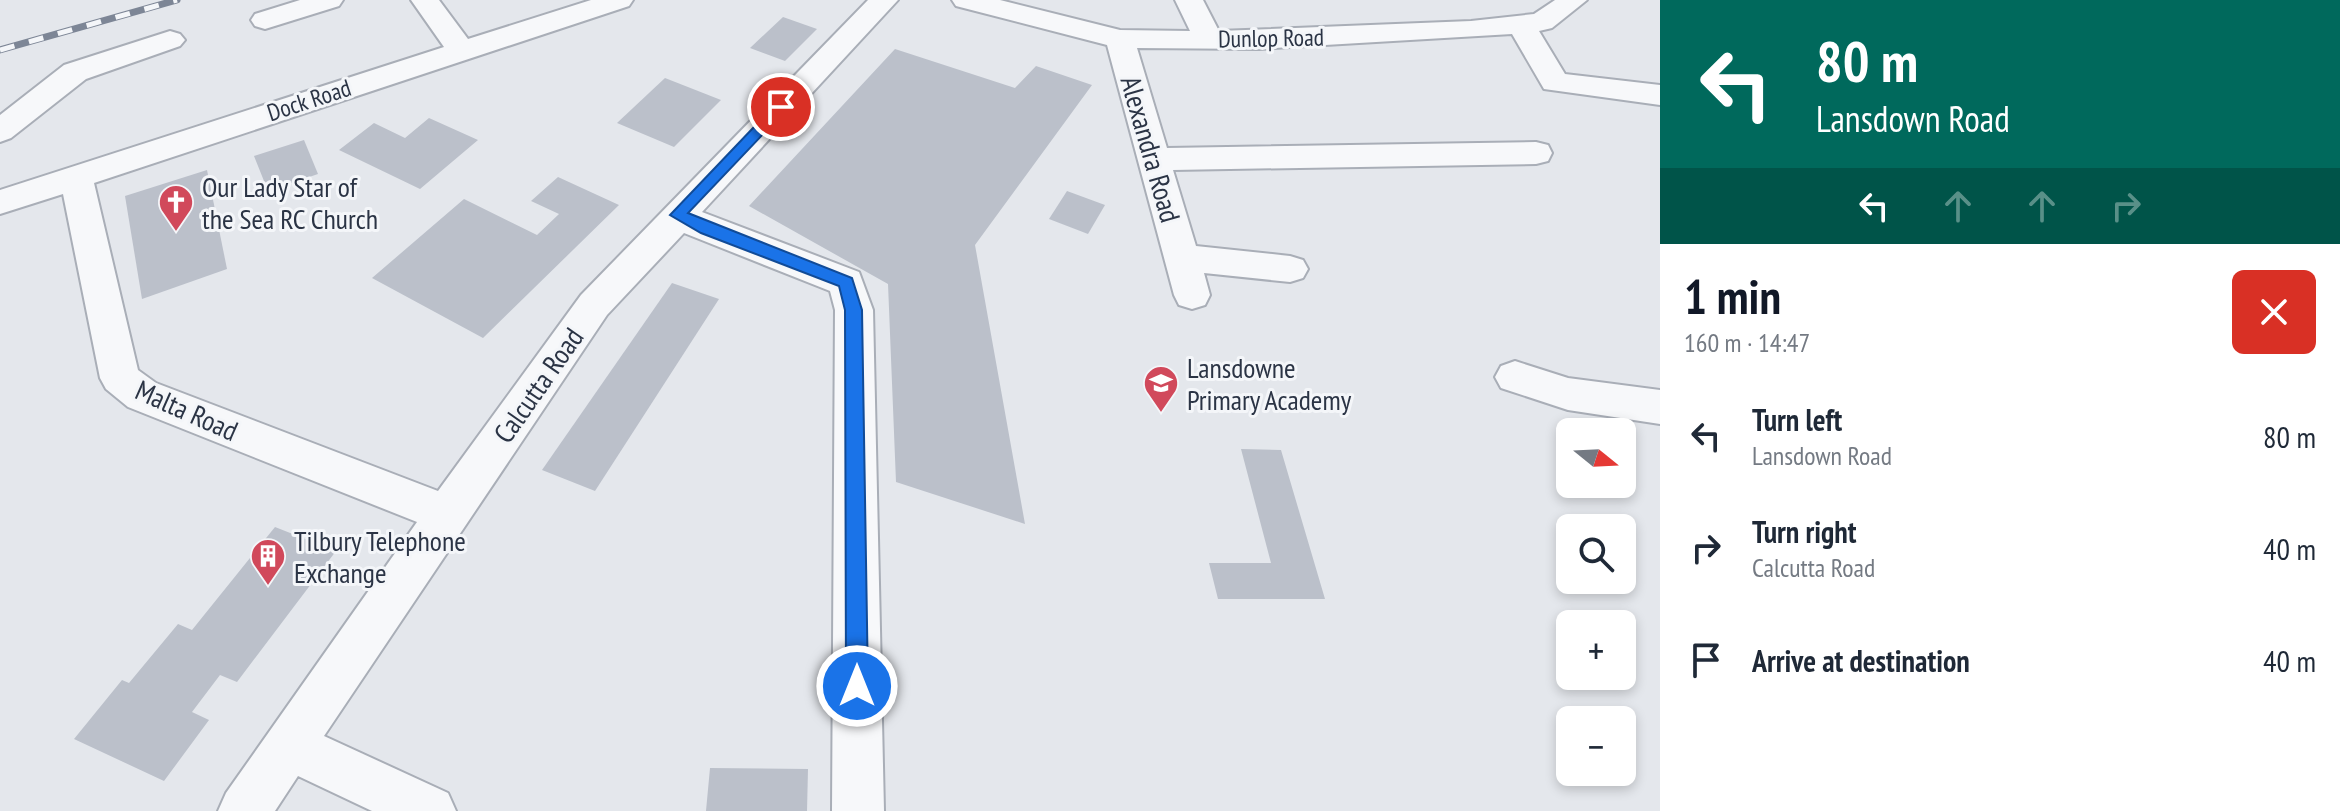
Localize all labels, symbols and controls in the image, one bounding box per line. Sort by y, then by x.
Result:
street label: Dunlop Road [1218,22,1324,54]
text: 80 m [1816,25,1918,97]
icon: left [1684,32,1788,136]
street label: Dock Road [263,72,355,128]
street label: Alexandra Road [1112,72,1190,226]
pin [747,73,815,141]
icon: arrive [759,85,803,129]
text: Lansdown Road [1816,95,2010,142]
place label: Our Lady Star of the Sea RC Church [202,168,378,237]
church icon: Our Lady Star of the Sea RC Church [157,183,195,233]
icon: left [1852,184,1896,228]
icon: ahead [1936,184,1980,228]
icon: ahead [2020,184,2064,228]
icon: right [2104,184,2148,228]
text: 1 min [1684,265,1781,327]
button: close [2232,270,2316,354]
street label: Calcutta Road [485,320,591,450]
text: 160 m · 14:47 [1684,326,1810,359]
place label: Lansdowne Primary Academy [1187,349,1352,418]
school or university icon: Lansdowne Primary Academy [1142,364,1180,414]
street label: Malta Road [130,371,244,449]
text: Turn left [1752,400,1842,439]
icon: left [1684,414,1728,458]
text: 80 m [2263,417,2316,456]
north arrow [1556,418,1636,498]
map controls [1556,418,1636,786]
text: Lansdown Road [1752,439,1892,472]
text: Turn right [1752,512,1856,551]
button: search [1556,514,1636,594]
place label: Tilbury Telephone Exchange [294,522,466,591]
icon: right [1684,526,1728,570]
text: 40 m [2263,529,2316,568]
building icon: Tilbury Telephone Exchange [249,537,287,587]
text: Calcutta Road [1752,551,1875,584]
button: + [1556,610,1636,690]
icon: arrive [1684,638,1728,682]
text: Arrive at destination [1752,641,1970,680]
text: 40 m [2263,641,2316,680]
position arrow [815,644,899,728]
button: − [1556,706,1636,786]

